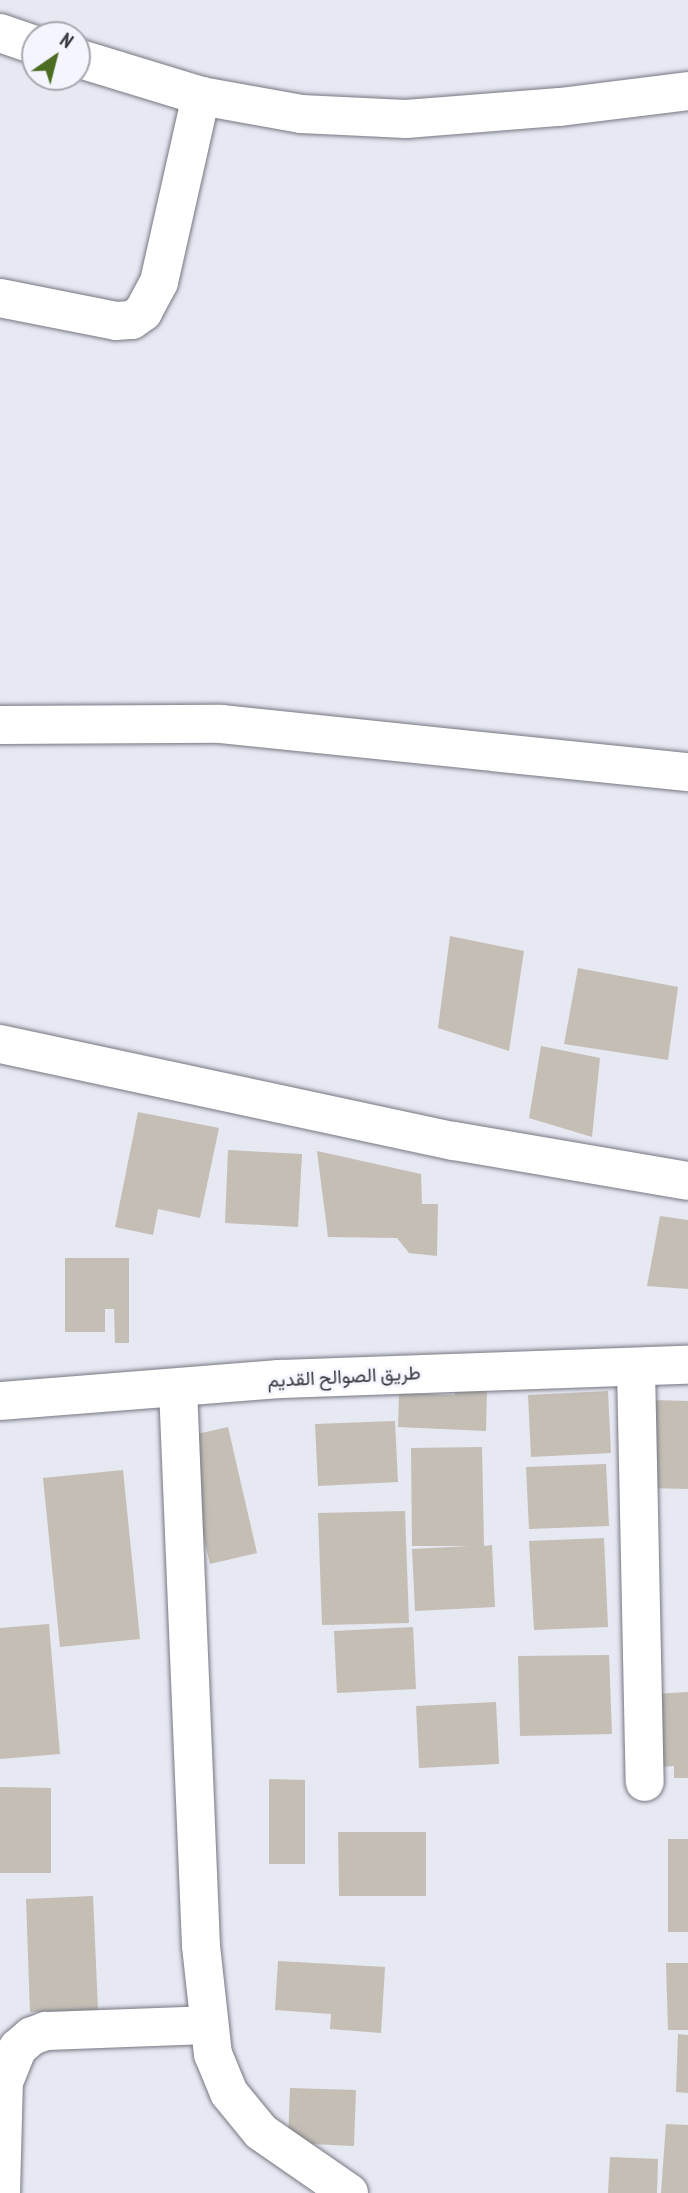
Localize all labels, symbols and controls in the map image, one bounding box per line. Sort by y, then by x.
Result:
north arrow [21,21,91,91]
text: N [56,28,78,53]
street label: طريق الصوالح القديم [267,1362,421,1392]

